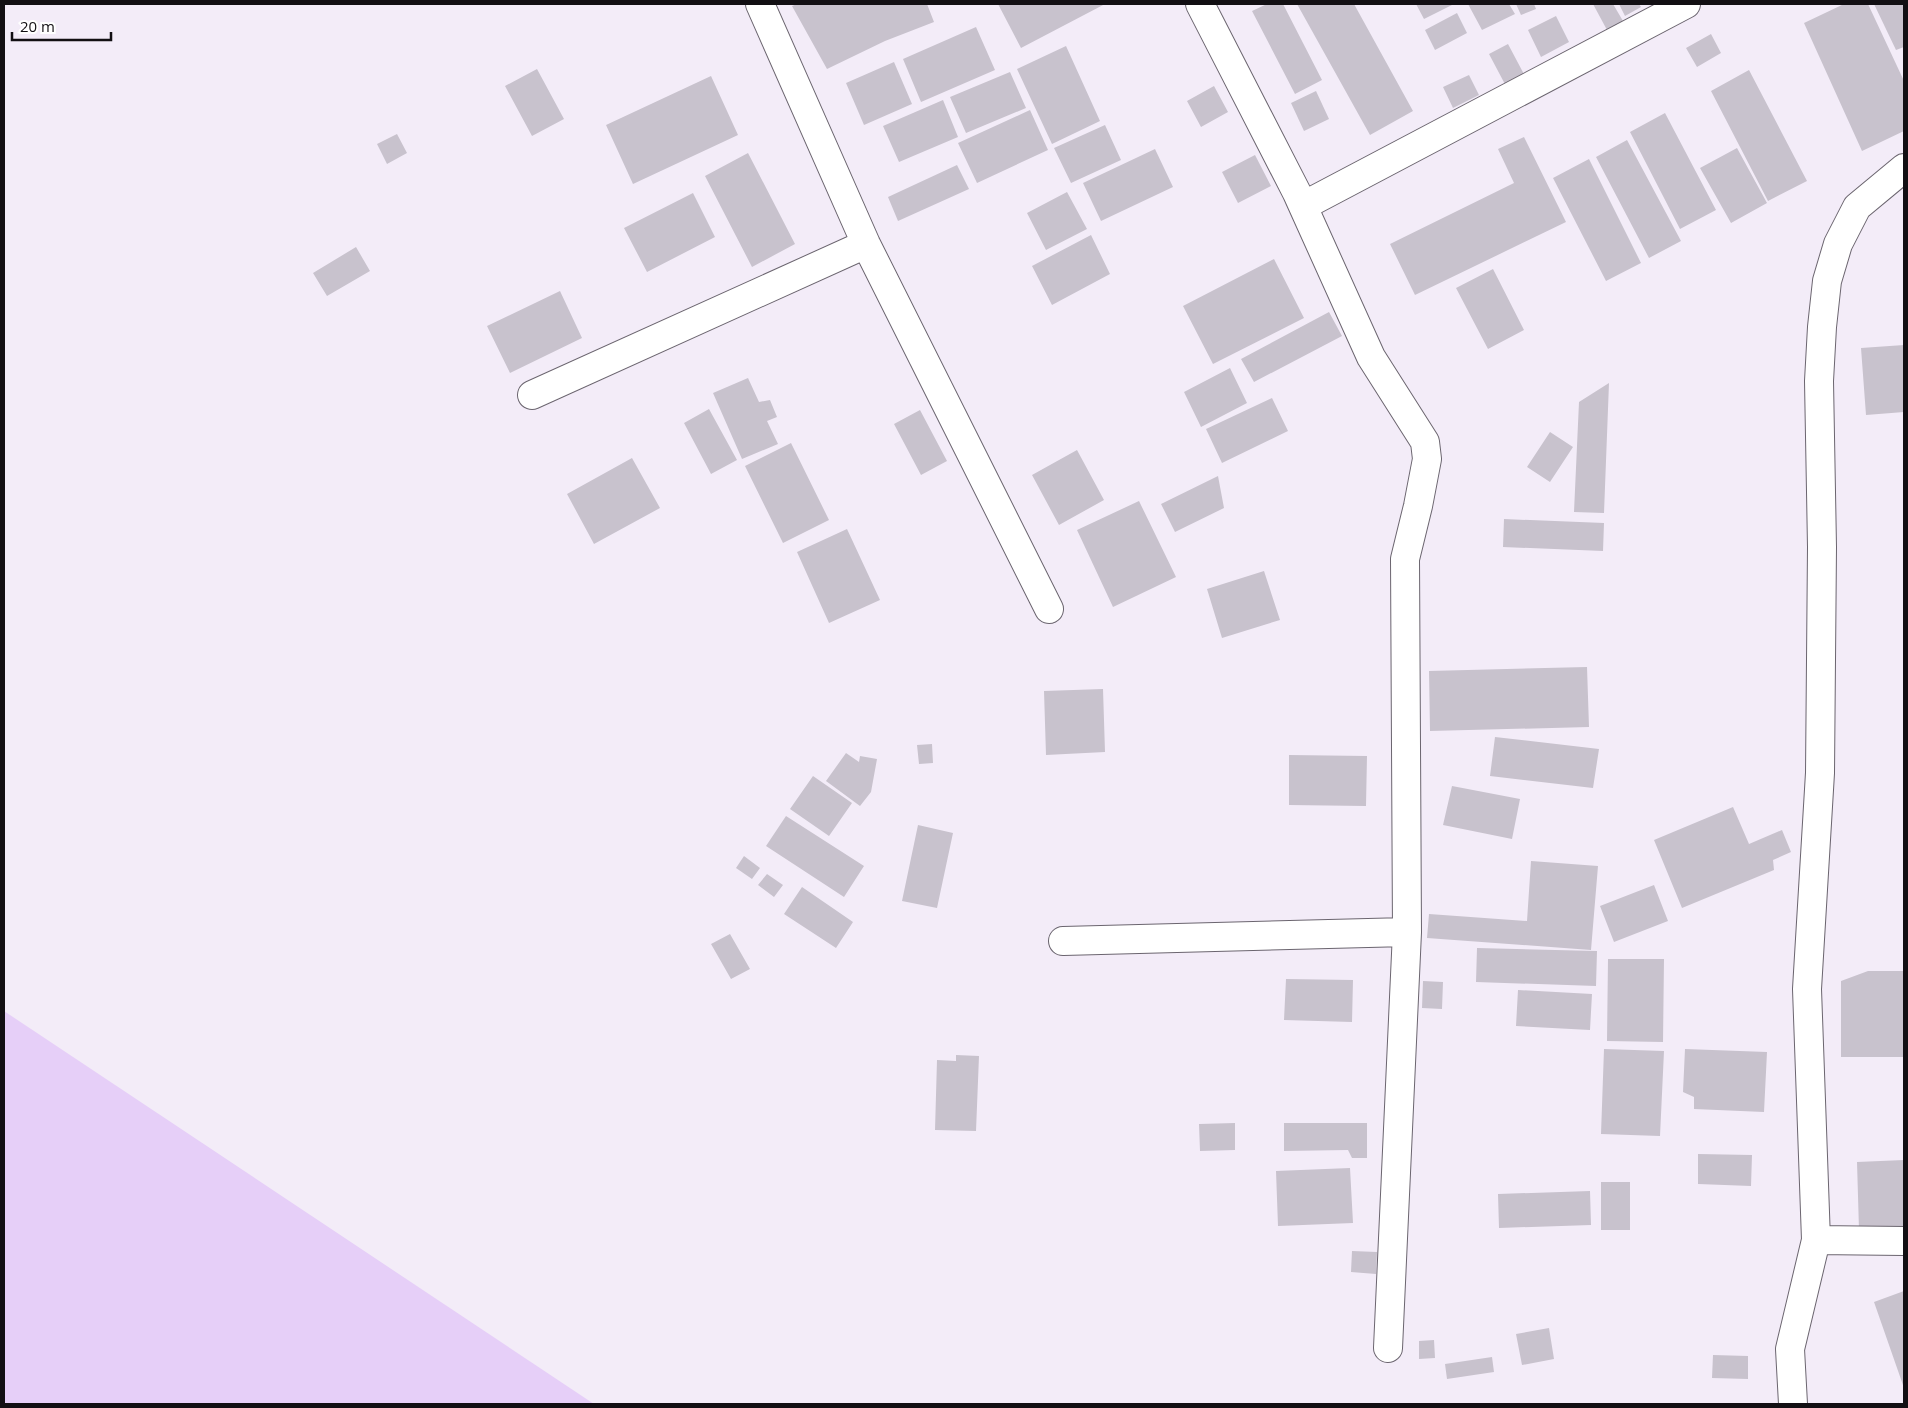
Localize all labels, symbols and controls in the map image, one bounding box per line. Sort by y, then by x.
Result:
scale bar [12,10,111,42]
text: 20 m [20,16,55,36]

